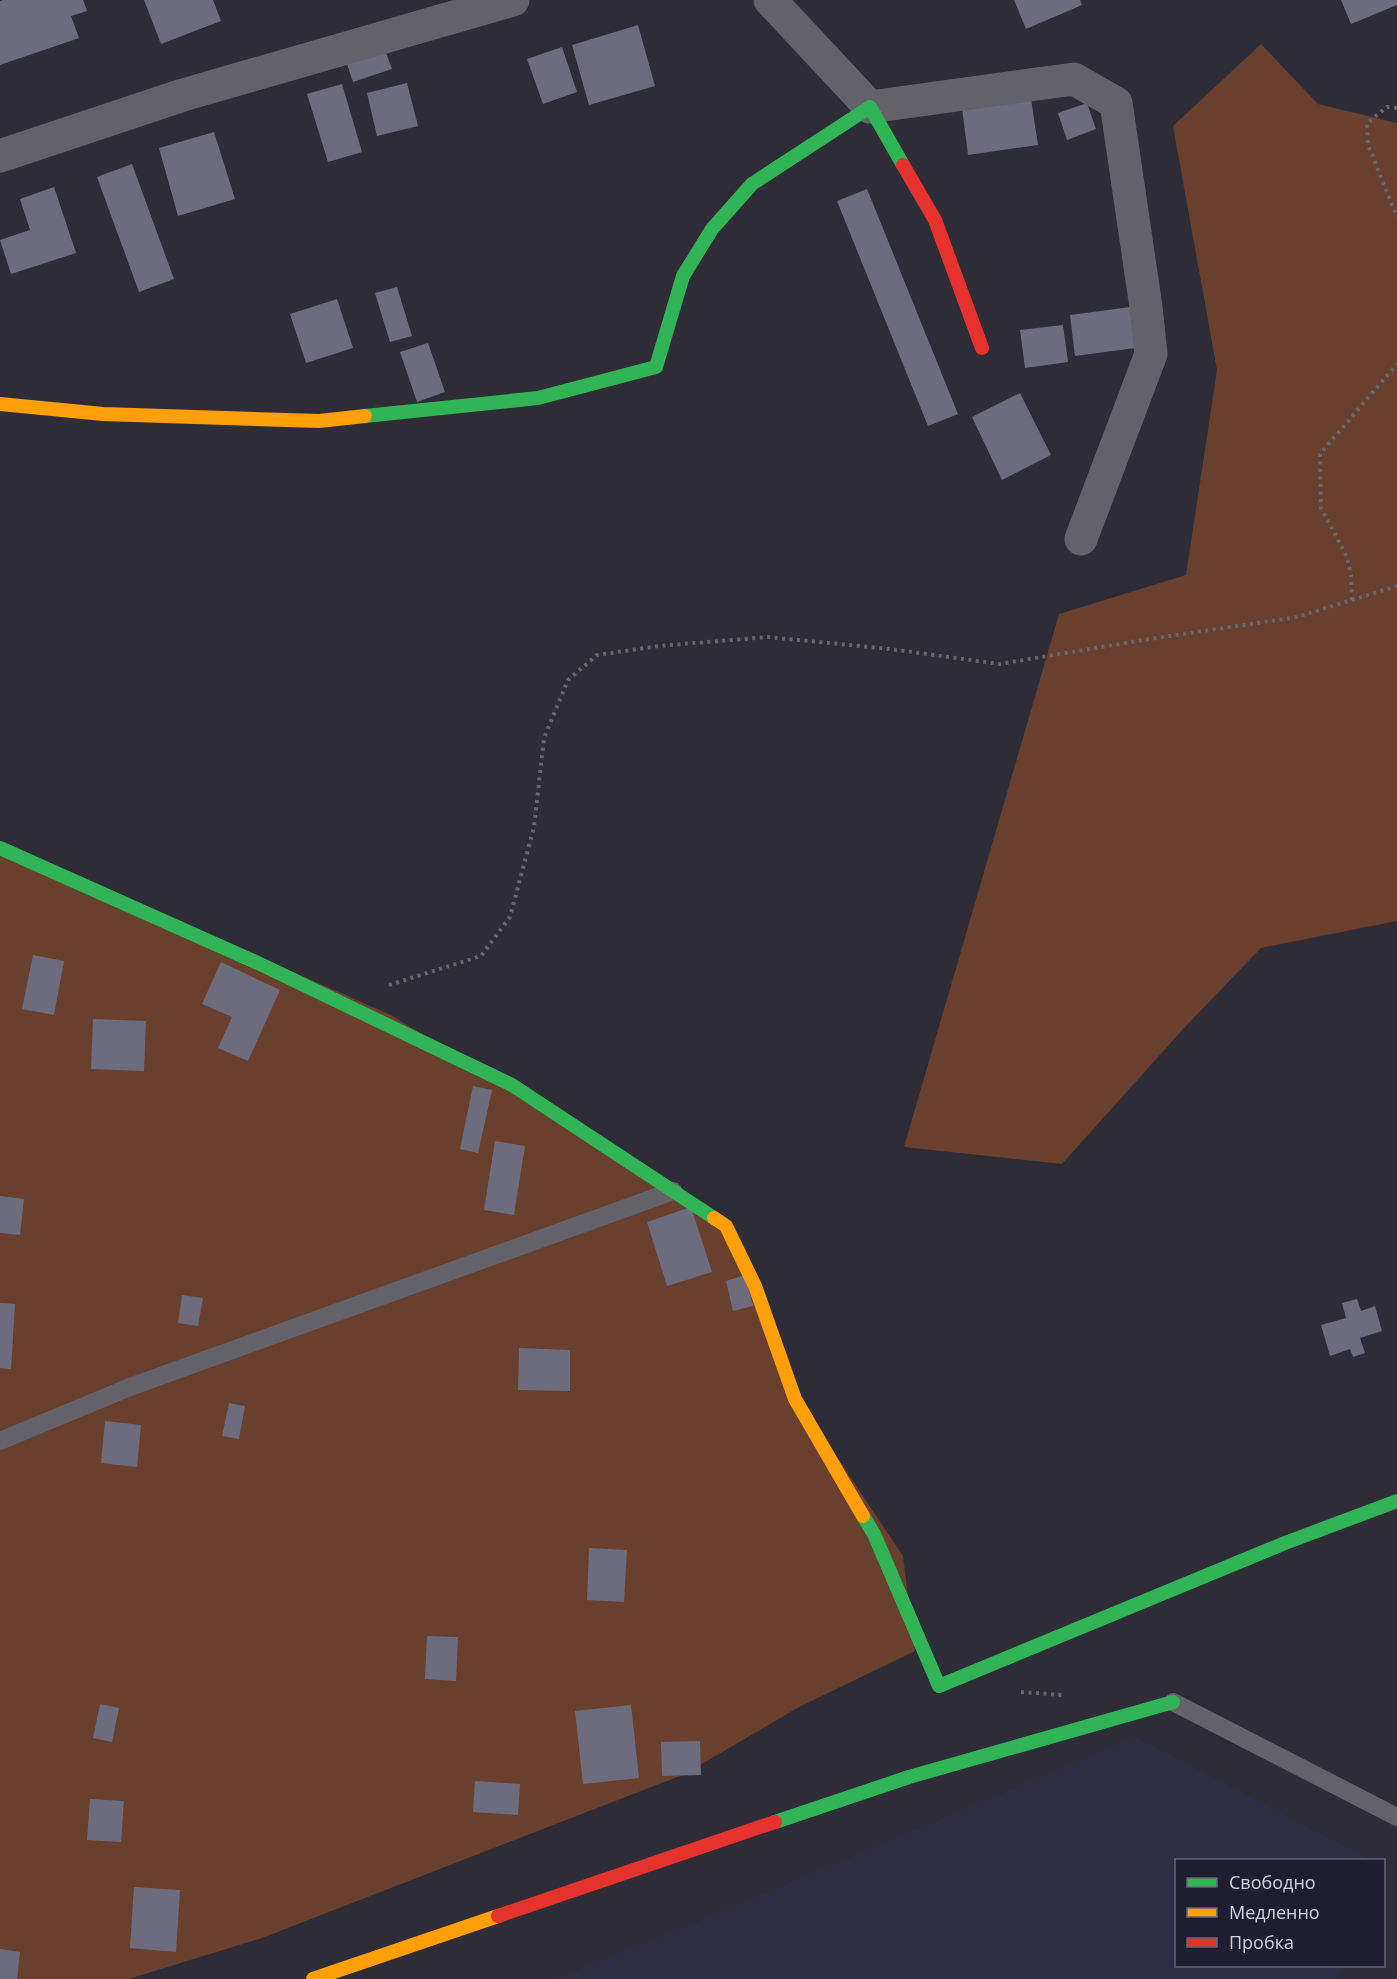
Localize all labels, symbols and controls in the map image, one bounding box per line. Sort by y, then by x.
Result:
legend [1175,1859,1385,1967]
text: Свободно [1229,1870,1316,1894]
text: Медленно [1229,1900,1320,1924]
text: Пробка [1229,1930,1294,1954]

